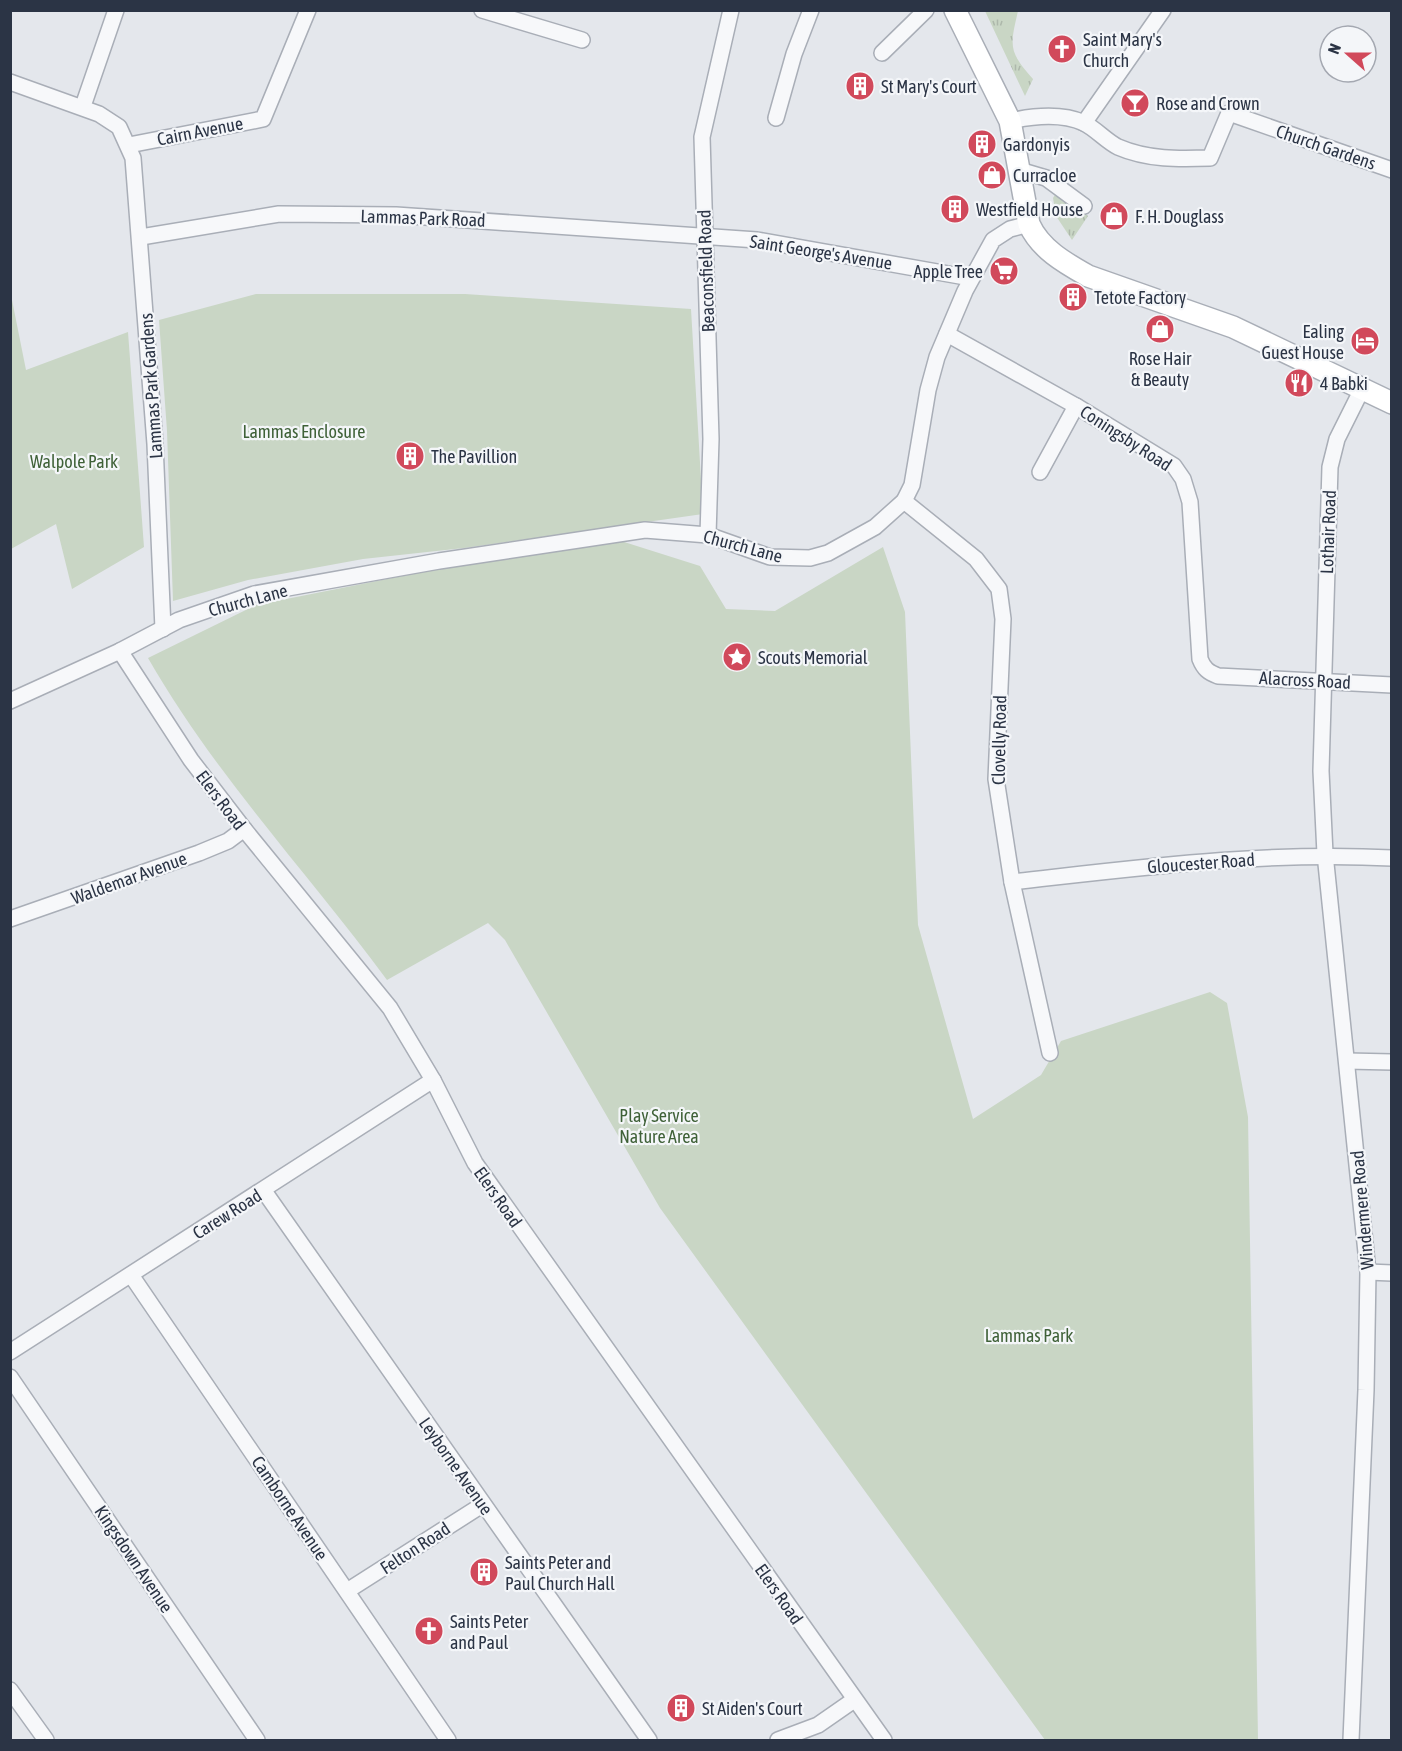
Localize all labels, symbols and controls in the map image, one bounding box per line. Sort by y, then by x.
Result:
north arrow [1318,24,1378,84]
place label: Saint Mary's Church [1083,29,1162,71]
church icon: Saint Mary's Church [1046,33,1078,65]
text: N [1324,41,1344,56]
building icon: St Mary's Court [844,70,876,102]
place label: St Mary's Court [881,76,977,97]
bar icon: Rose and Crown [1119,87,1151,119]
place label: Rose and Crown [1156,93,1260,114]
street label: Cairn Avenue [155,112,245,150]
street label: Church Gardens [1274,120,1378,174]
building icon: Gardonyis [966,128,998,160]
place label: Gardonyis [1003,134,1070,155]
shop icon: Curracloe [976,159,1008,191]
place label: Curracloe [1013,165,1076,186]
building icon: Westfield House [939,193,971,225]
place label: Westfield House [976,199,1083,220]
shop icon: F. H. Douglass [1098,200,1130,232]
street label: Lammas Park Road [360,205,486,231]
place label: F. H. Douglass [1135,206,1224,227]
street label: Beaconsfield Road [693,209,719,333]
street label: Saint George's Avenue [748,230,894,274]
supermarket icon: Apple Tree [988,255,1020,287]
place label: Apple Tree [914,261,983,282]
building icon: Tetote Factory [1057,281,1089,313]
place label: Tetote Factory [1094,287,1186,308]
street label: Lammas Park Gardens [135,312,167,460]
shop icon: Rose Hair & Beauty [1144,313,1176,345]
place label: Ealing Guest House [1261,321,1344,363]
hotel icon: Ealing Guest House [1349,325,1381,357]
place label: Rose Hair & Beauty [1129,348,1192,390]
restaurant icon: 4 Babki [1283,367,1315,399]
place label: 4 Babki [1320,373,1368,394]
street label: Coningsby Road [1076,401,1176,475]
park label: Lammas Enclosure [242,421,366,442]
building icon: The Pavillion [394,440,426,472]
place label: The Pavillion [431,446,517,467]
park label: Walpole Park [30,451,118,472]
street label: Lothair Road [1316,490,1340,574]
street label: Church Lane [701,525,785,567]
street label: Church Lane [206,579,290,621]
place icon: Scouts Memorial [721,641,753,673]
place label: Scouts Memorial [758,647,868,668]
street label: Alacross Road [1259,667,1351,693]
street label: Clovelly Road [988,695,1010,785]
street label: Elers Road [192,766,250,834]
street label: Waldemar Avenue [69,847,189,909]
street label: Gloucester Road [1147,849,1255,877]
park label: Play Service Nature Area [619,1105,699,1147]
street label: Windermere Road [1346,1150,1378,1270]
street label: Elers Road [470,1163,526,1231]
street label: Carew Road [189,1185,265,1243]
park label: Lammas Park [985,1325,1073,1346]
street label: Leyborne Avenue [415,1413,497,1519]
street label: Camborne Avenue [247,1452,333,1564]
street label: Kingsdown Avenue [91,1502,177,1616]
street label: Felton Road [376,1518,454,1578]
place label: Saints Peter and Paul Church Hall [505,1552,615,1594]
building icon: Saints Peter and Paul Church Hall [468,1556,500,1588]
street label: Elers Road [751,1560,807,1628]
place label: Saints Peter and Paul [450,1611,529,1653]
church icon: Saints Peter and Paul [413,1615,445,1647]
building icon: St Aiden's Court [665,1692,697,1724]
place label: St Aiden's Court [702,1698,803,1719]

